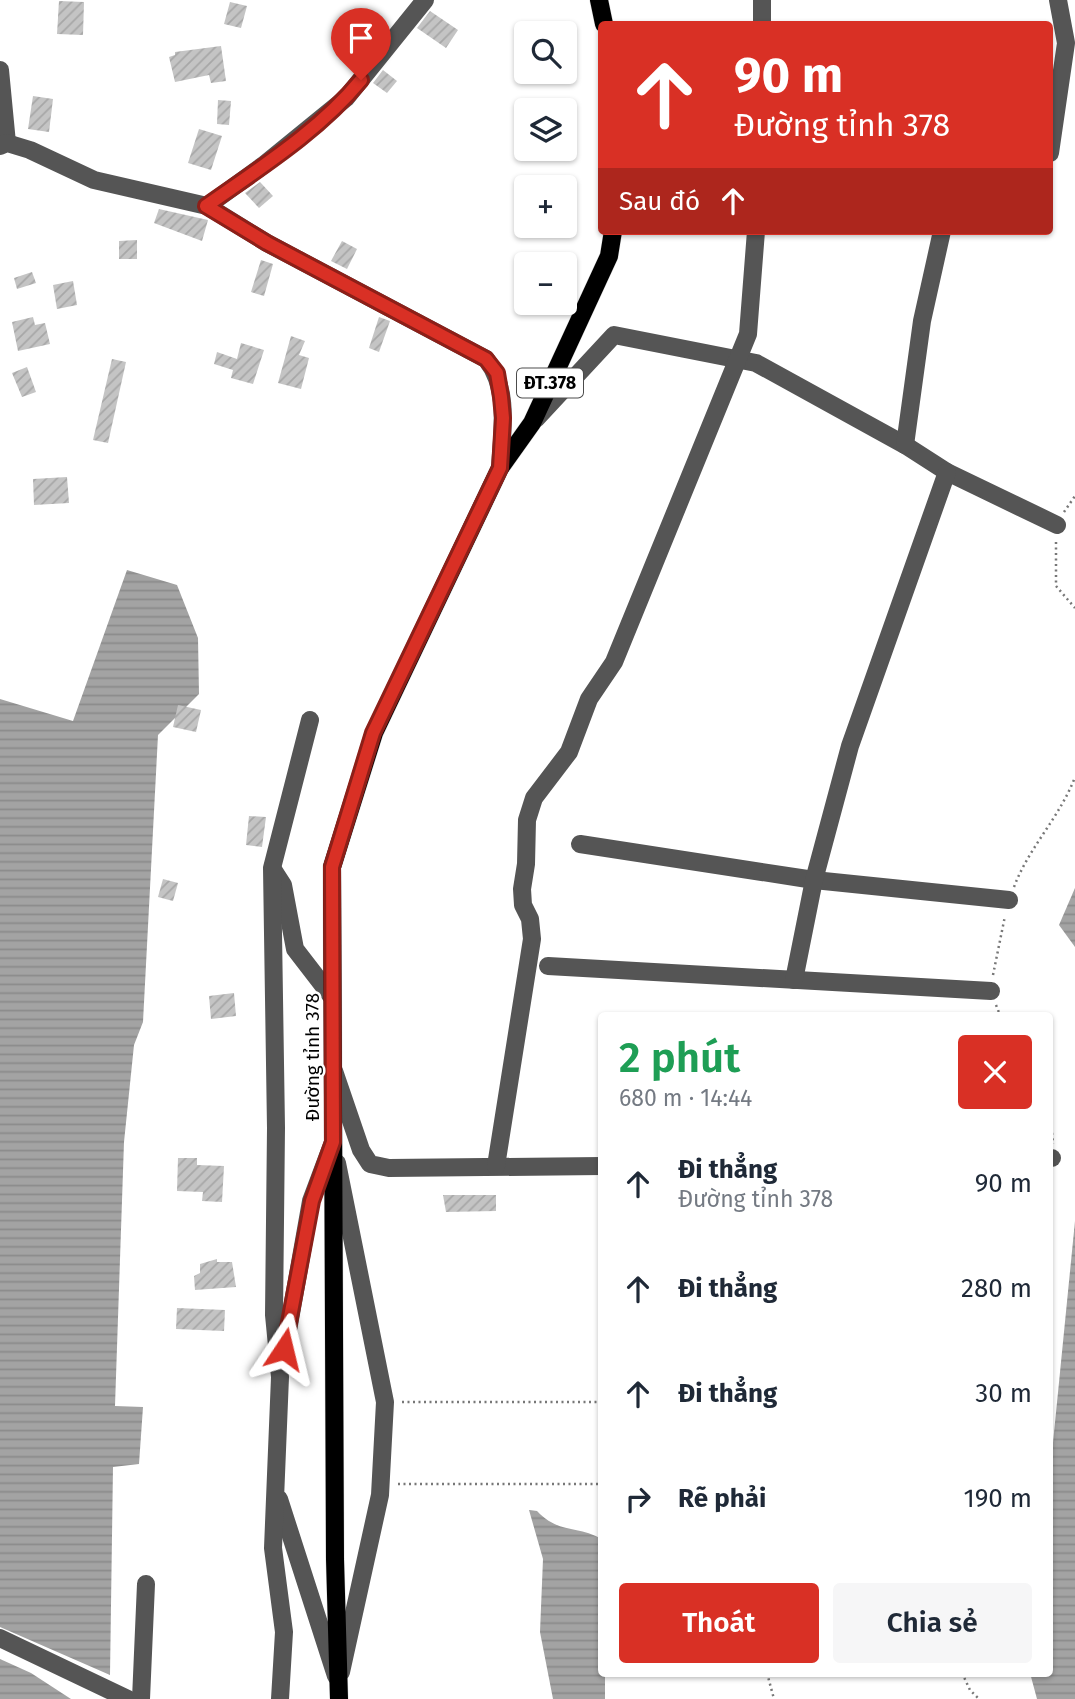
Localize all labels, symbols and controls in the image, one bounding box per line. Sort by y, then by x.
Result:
pin [331,8,391,80]
icon: arrive [342,19,380,57]
map controls [514,21,577,315]
button: search [514,21,577,84]
text: 90 m [734,46,843,105]
icon: ahead [619,49,710,140]
button: layers [514,98,577,161]
text: Đường tỉnh 378 [734,106,950,144]
button: + [514,175,577,238]
icon: ahead [714,182,752,220]
text: Sau đó [619,186,700,217]
button: − [514,252,577,315]
road number: ĐT.378 [517,368,583,398]
street label: Đường tỉnh 378 [301,993,324,1121]
text: 2 phút [619,1033,740,1083]
button: close [958,1035,1032,1109]
text: 680 m · 14:44 [619,1084,752,1112]
text: Đi thẳng [678,1154,777,1185]
icon: ahead [619,1165,657,1203]
text: 90 m [975,1168,1032,1199]
text: Đường tỉnh 378 [678,1185,833,1213]
icon: ahead [619,1270,657,1308]
text: Đi thẳng [678,1273,777,1304]
text: 280 m [961,1273,1032,1304]
position arrow [247,1312,321,1386]
icon: ahead [619,1375,657,1413]
text: Đi thẳng [678,1378,777,1409]
text: 30 m [975,1378,1032,1409]
icon: right [619,1480,657,1518]
text: Rẽ phải [678,1483,766,1514]
text: 190 m [963,1483,1032,1514]
button: Thoát [619,1583,819,1663]
button: Chia sẻ [833,1583,1032,1663]

